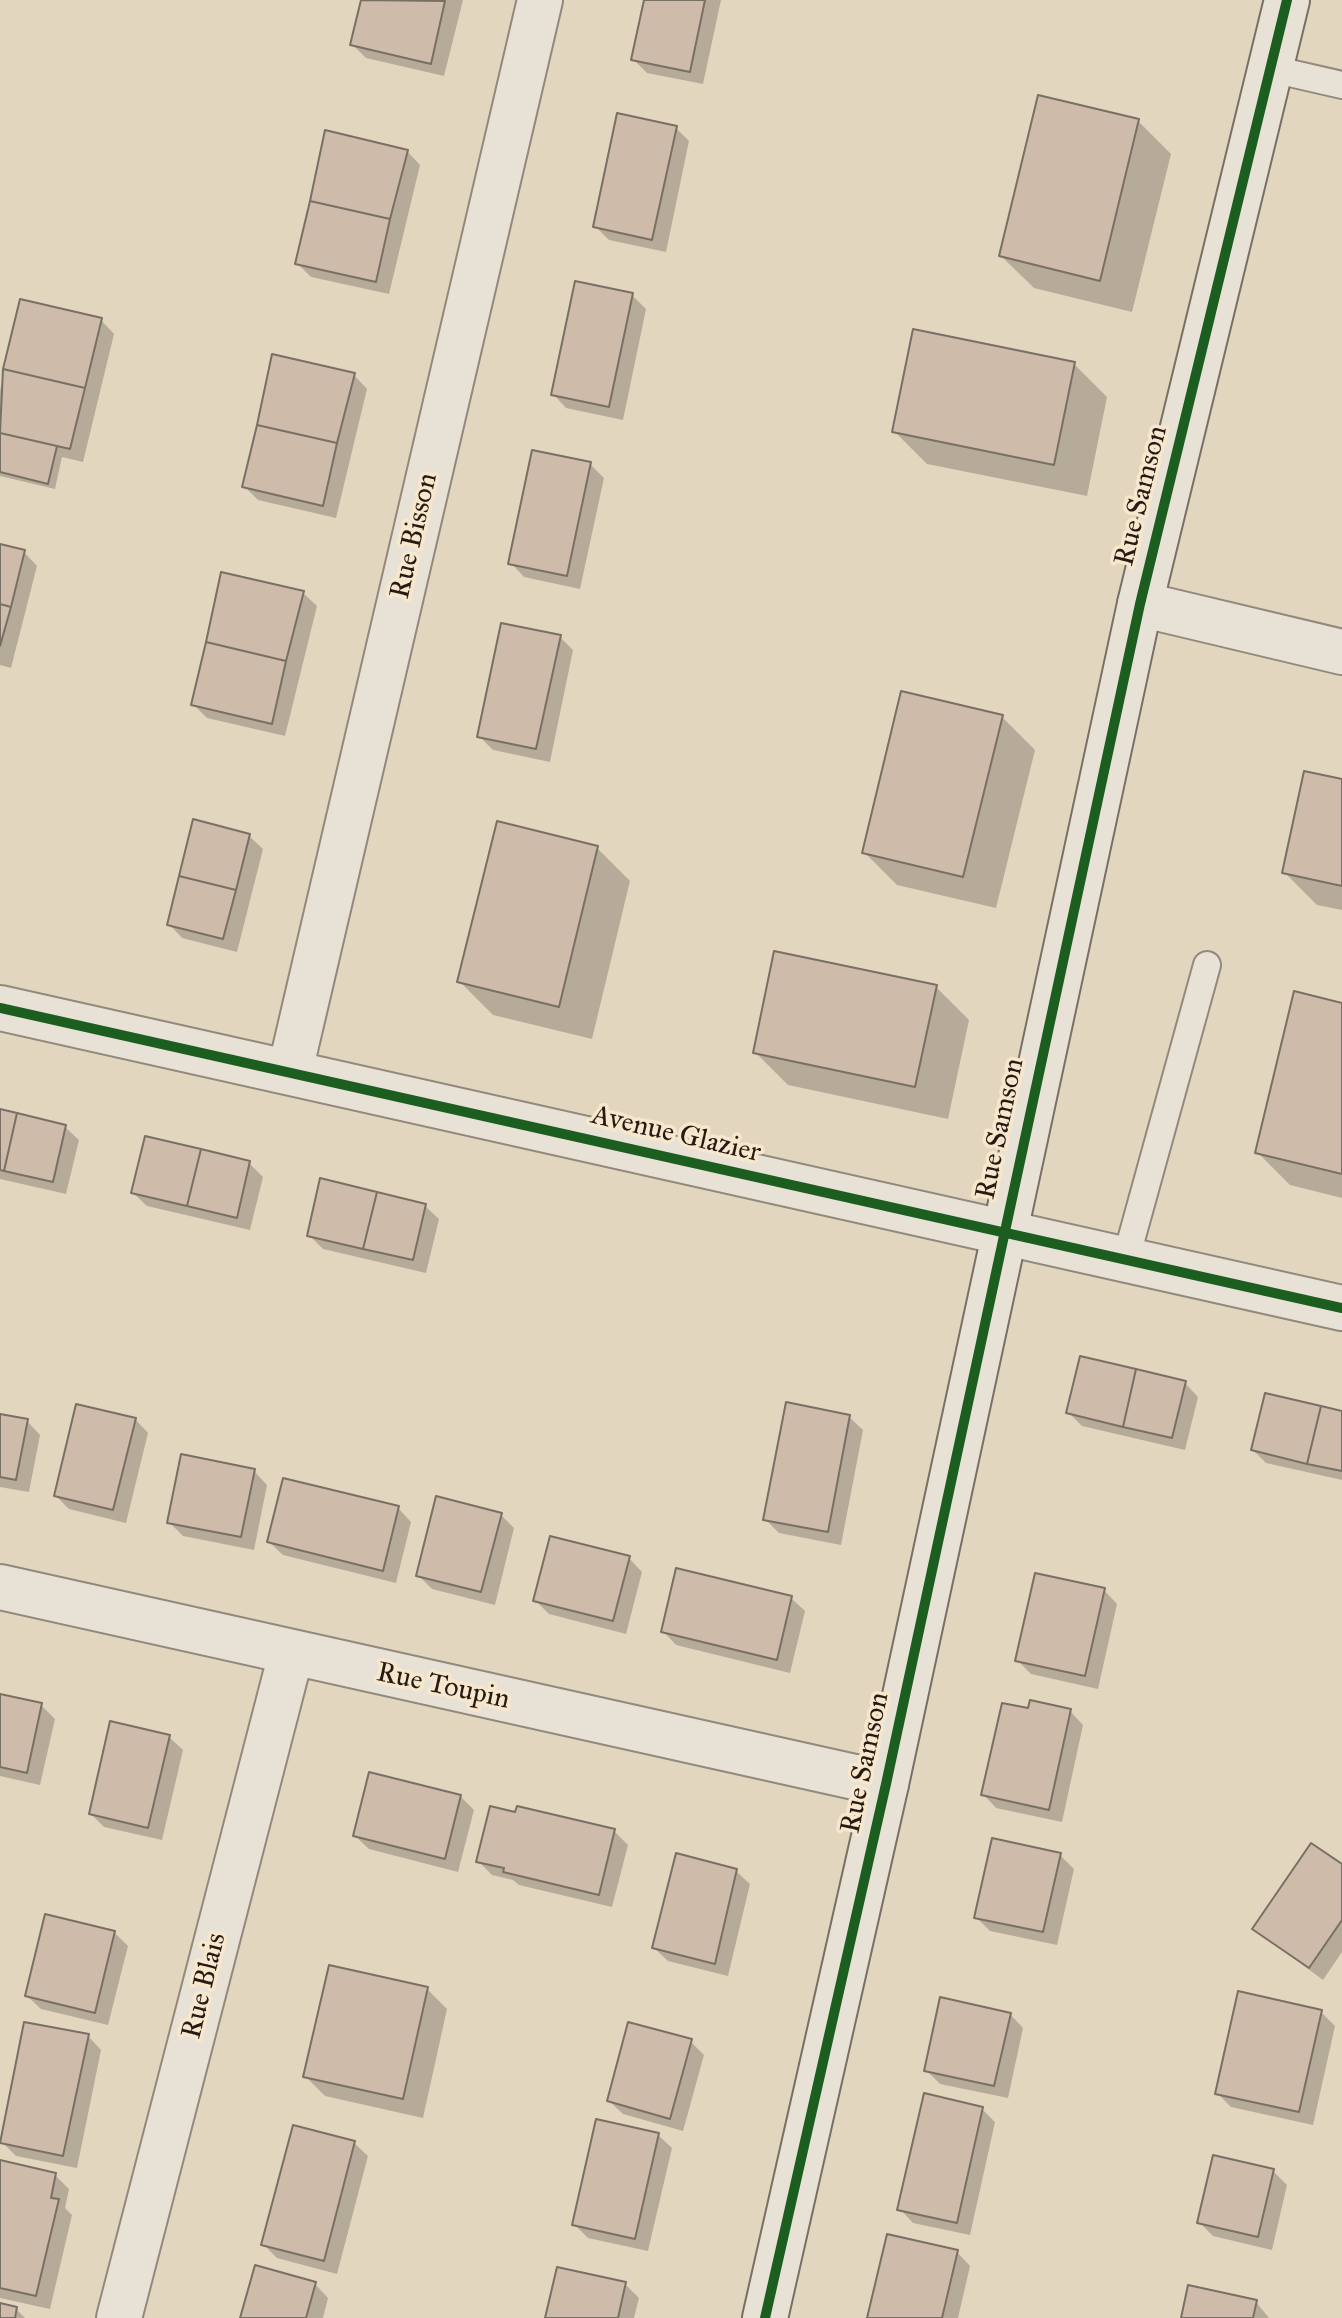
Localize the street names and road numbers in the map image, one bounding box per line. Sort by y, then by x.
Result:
street label: Rue Samson [1108,422,1176,570]
street label: Rue Bisson [384,470,446,602]
street label: Rue Samson [970,1055,1032,1203]
street label: Avenue Glazier [588,1099,764,1171]
street label: Rue Toupin [373,1657,513,1717]
street label: Rue Samson [835,1689,897,1837]
street label: Rue Blais [176,1930,234,2042]

